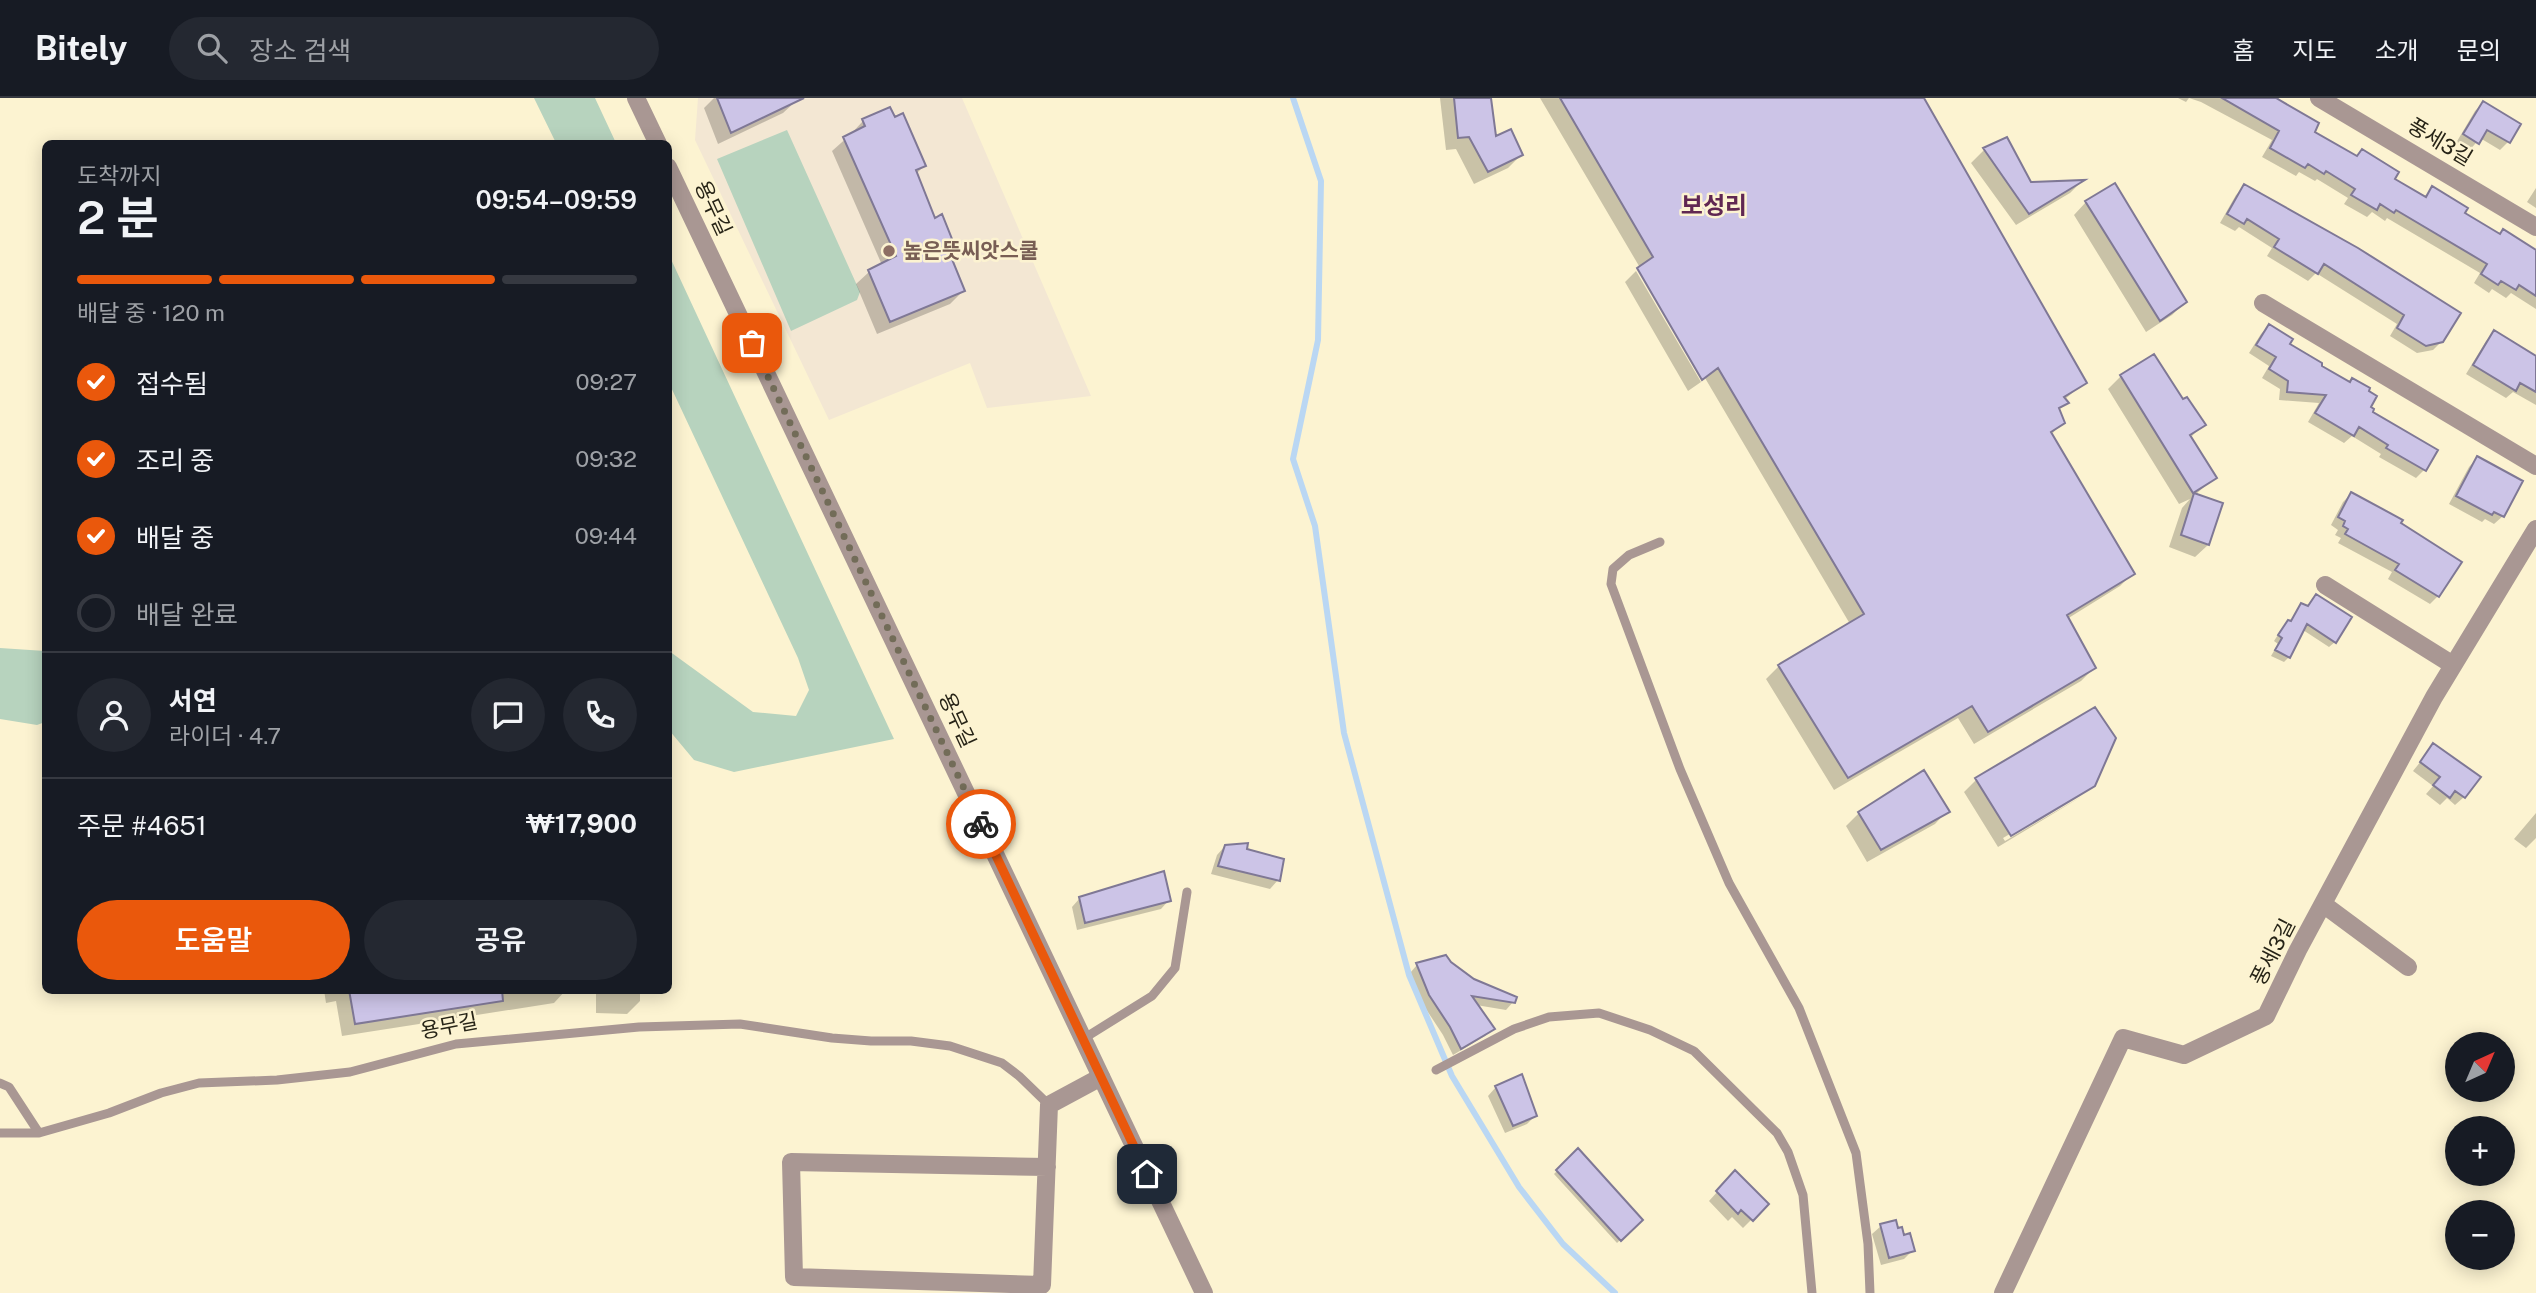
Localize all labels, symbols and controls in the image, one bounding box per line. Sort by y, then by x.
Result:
search box [169,17,659,80]
text: Bitely [35,29,127,67]
icon: search [193,29,231,67]
text: 장소 검색 [249,35,351,66]
text: 홈 [2232,36,2254,64]
text: 지도 [2292,36,2337,64]
text: 소개 [2375,36,2419,64]
text: 문의 [2457,36,2501,64]
street label: 풍세3길 [2403,113,2477,171]
text: 도착까지 [77,162,162,189]
street label: 용무길 [690,176,737,239]
text: 09:54–09:59 [475,184,637,215]
text: 2 분 [77,190,158,244]
district label: 보성리 [1681,191,1747,219]
place label: 높은뜻씨앗스쿨 [903,238,1038,263]
marker: 높은뜻씨앗스쿨 [881,243,897,259]
text: 배달 중 · 120 m [77,299,225,326]
pin [722,313,782,373]
icon: bag [733,324,771,362]
icon: check [77,363,115,401]
text: 접수됨 [136,368,208,399]
text: 09:27 [576,368,637,395]
icon: check [77,440,115,478]
text: 조리 중 [136,445,214,476]
text: 09:32 [575,445,637,472]
icon: check [77,517,115,555]
text: 배달 중 [136,522,214,553]
text: 09:44 [575,522,637,549]
text: 배달 완료 [136,599,238,630]
button: person [77,678,151,752]
button: chat [471,678,545,752]
button: phone [563,678,637,752]
text: 서연 [169,685,217,716]
street label: 용무길 [934,688,981,751]
text: 라이더 · 4.7 [169,722,281,749]
courier [946,789,1016,859]
icon: bike [962,805,1000,843]
text: ₩17,900 [526,808,637,839]
text: 주문 #4651 [77,810,207,841]
button: 도움말 [77,900,350,980]
button: 공유 [364,900,637,980]
street label: 풍세3길 [2245,914,2300,989]
street label: 용무길 [418,1008,480,1043]
north arrow [2445,1032,2515,1102]
map controls [2445,1032,2515,1270]
button: + [2445,1116,2515,1186]
pin [1117,1144,1177,1204]
icon: home [1128,1155,1166,1193]
button: − [2445,1200,2515,1270]

